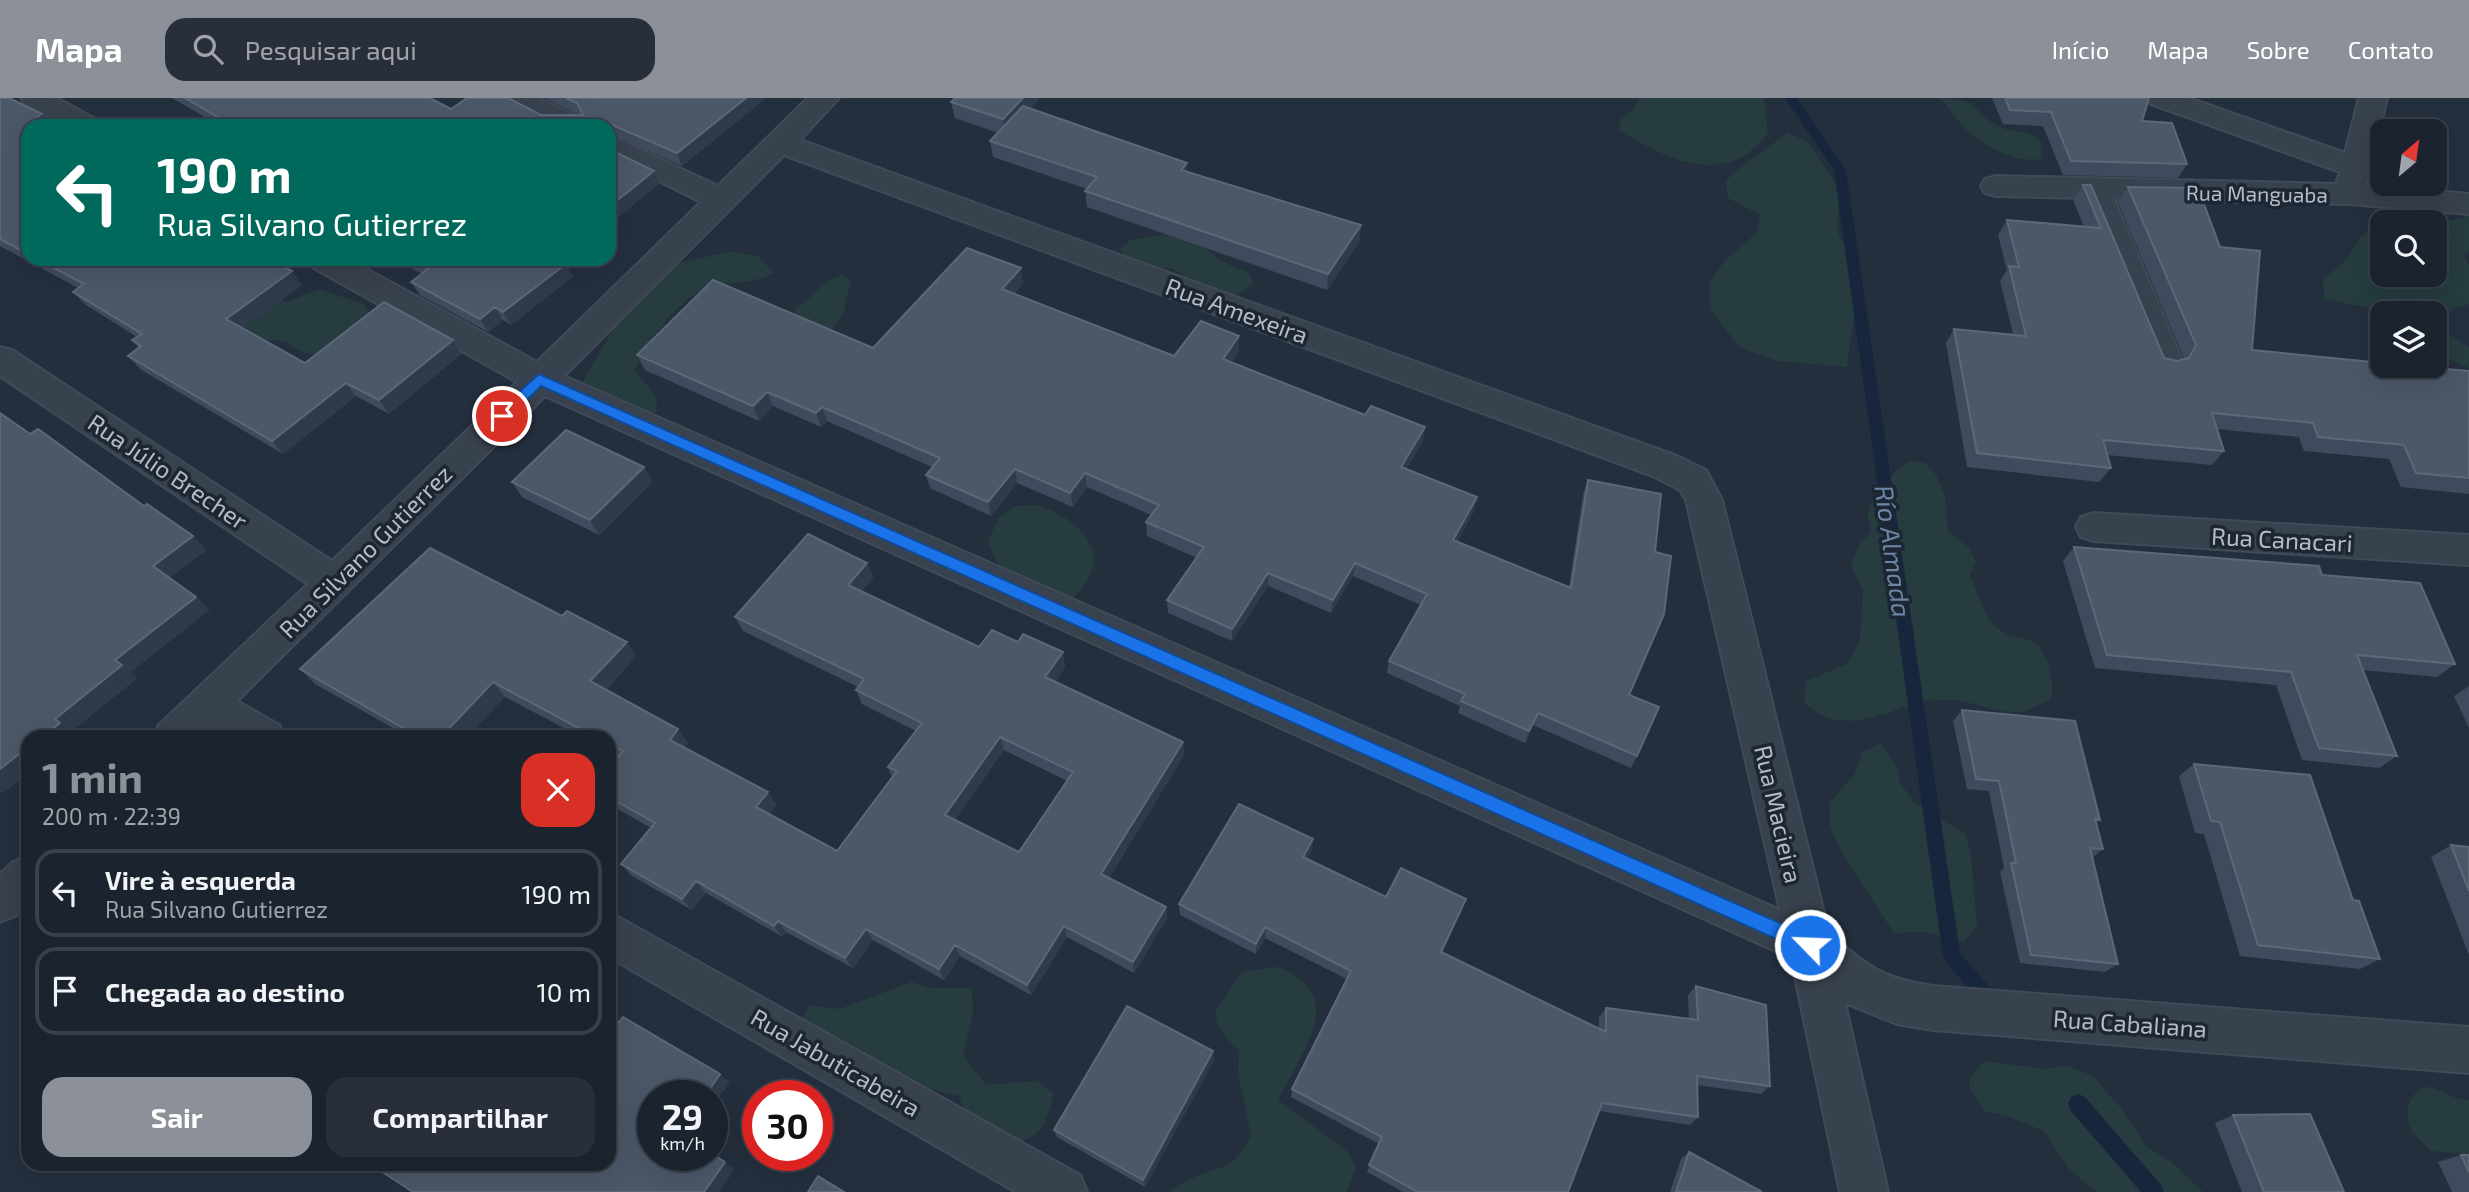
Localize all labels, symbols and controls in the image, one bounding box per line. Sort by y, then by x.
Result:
search box [165,18,655,81]
text: Mapa [35,29,123,69]
icon: search [189,30,227,68]
text: Pesquisar aqui [245,34,417,65]
text: Início [2052,35,2109,64]
text: Mapa [2147,35,2209,64]
text: Sobre [2247,35,2310,64]
text: Contato [2348,35,2434,64]
north arrow [2370,119,2446,196]
map controls [2370,119,2447,378]
text: 190 m [157,144,292,203]
icon: left [42,147,133,238]
street label: Rua Manguaba [2186,179,2328,207]
text: Rua Silvano Gutierrez [157,204,467,242]
button: search [2370,210,2447,287]
street label: Rua Amexeira [1162,271,1312,349]
button: layers [2370,301,2447,378]
pin [472,386,532,446]
icon: arrive [483,397,521,435]
street label: Rua Júlio Brecher [83,407,253,535]
street label: Rua Silvano Gutierrez [273,459,457,643]
water label: Río Almada [1869,483,1919,619]
street label: Rua Canacari [2211,521,2353,557]
street label: Rua Macieira [1749,742,1809,886]
text: 1 min [42,751,143,801]
button: close [521,753,595,827]
text: 200 m · 22:39 [42,802,181,830]
text: Vire à esquerda [105,864,296,895]
icon: left [46,874,84,912]
text: 190 m [522,878,591,909]
text: Rua Silvano Gutierrez [105,895,328,923]
position arrow [1773,908,1847,982]
icon: arrive [46,972,84,1010]
text: Chegada ao destino [105,976,345,1007]
text: 10 m [536,976,591,1007]
street label: Rua Jabuticabeira [746,1002,926,1122]
street label: Rua Cabaliana [2052,1003,2208,1043]
button: Sair [42,1077,312,1157]
button: Compartilhar [326,1077,595,1157]
speed limit sign: 30 [742,1080,833,1171]
text: 29 [662,1095,703,1137]
text: km/h [660,1132,705,1154]

